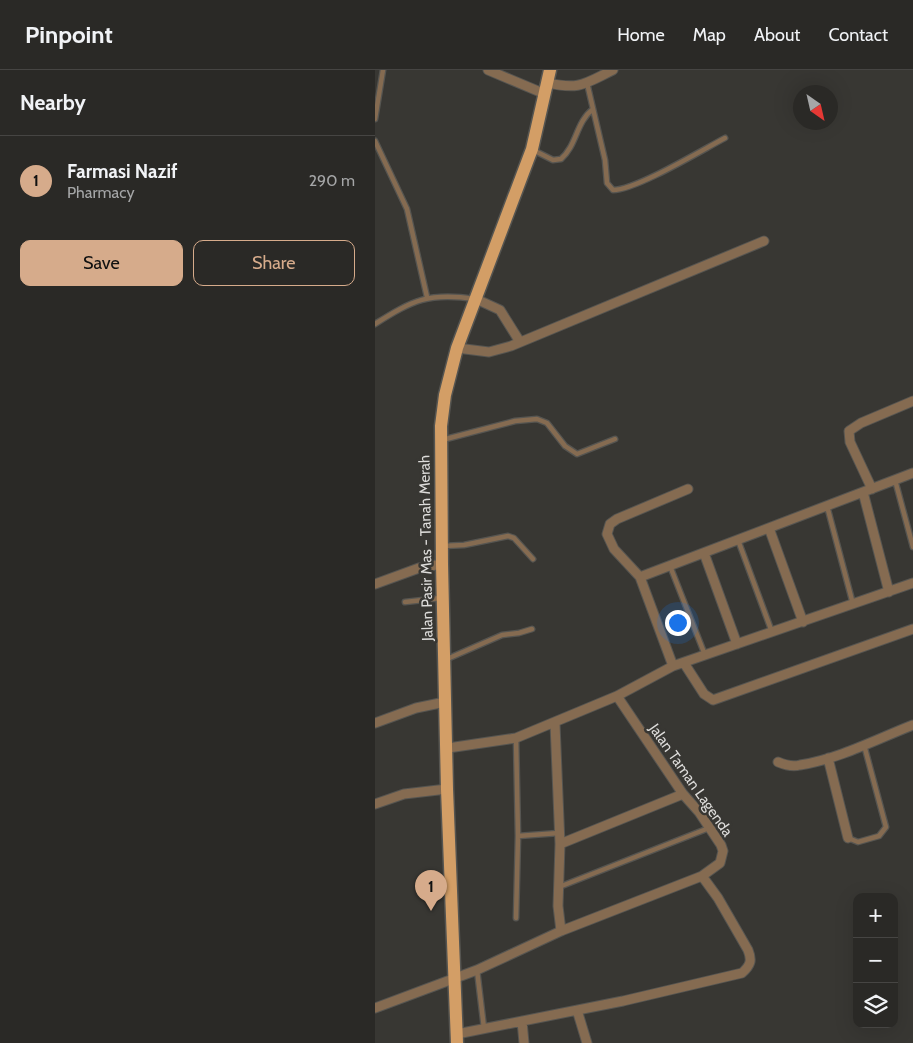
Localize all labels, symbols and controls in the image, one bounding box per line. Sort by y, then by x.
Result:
text: Pinpoint [25,20,113,49]
text: Home [617,24,665,46]
text: Map [693,24,726,46]
text: About [754,24,800,46]
text: Contact [828,24,888,46]
north arrow [793,85,838,130]
text: Nearby [20,90,86,115]
text: Farmasi Nazif [67,160,178,183]
text: 1 [33,171,39,190]
text: 290 m [309,171,355,190]
text: Pharmacy [67,183,135,202]
button: Save [20,240,183,286]
button: Share [193,240,355,286]
street label: Jalan Pasir Mas - Tanah Merah [415,455,437,642]
your location [665,610,691,636]
street label: Jalan Taman Lagenda [645,719,737,841]
pin: 1 [415,870,447,911]
map controls [853,893,898,1028]
button: + [853,893,898,938]
button: − [853,938,898,983]
button: layers [853,983,898,1028]

